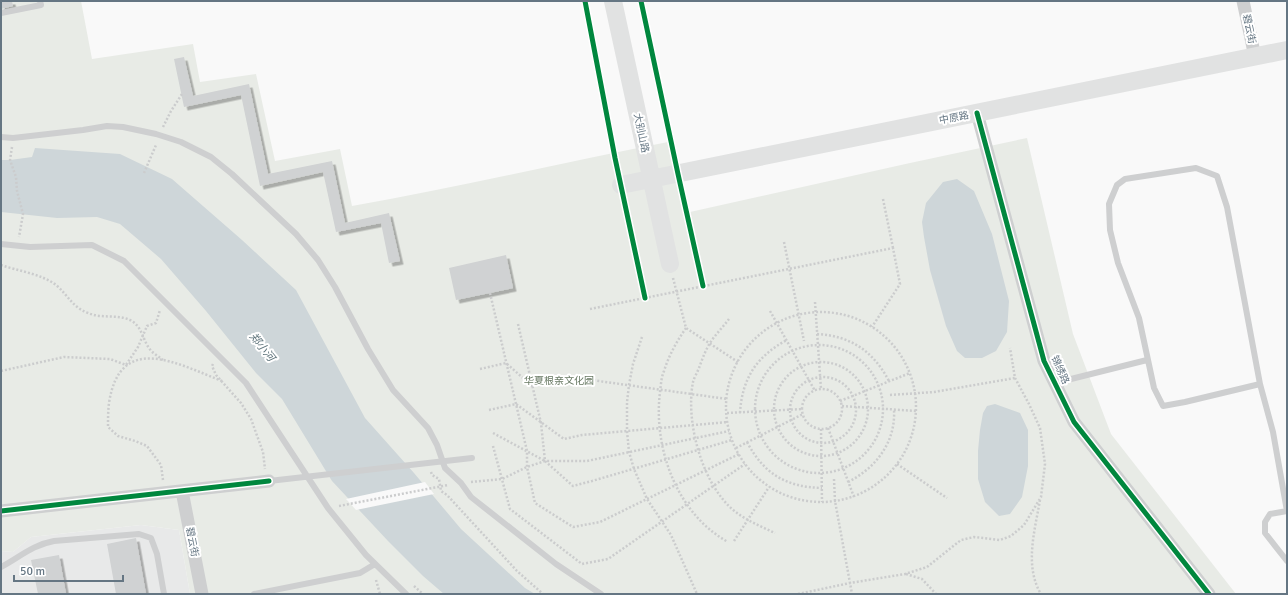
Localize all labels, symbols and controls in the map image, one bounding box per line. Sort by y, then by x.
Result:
street label: 碧云街 [1240,13,1258,45]
street label: 中原路 [938,109,970,127]
street label: 大别山路 [631,112,651,154]
water label: 郑小河 [247,330,279,365]
street label: 锦绣路 [1048,354,1072,386]
park label: 华夏根亲文化园 [524,375,594,387]
street label: 碧云街 [183,526,201,558]
scale bar [14,557,123,583]
text: 50 m [20,564,45,579]

